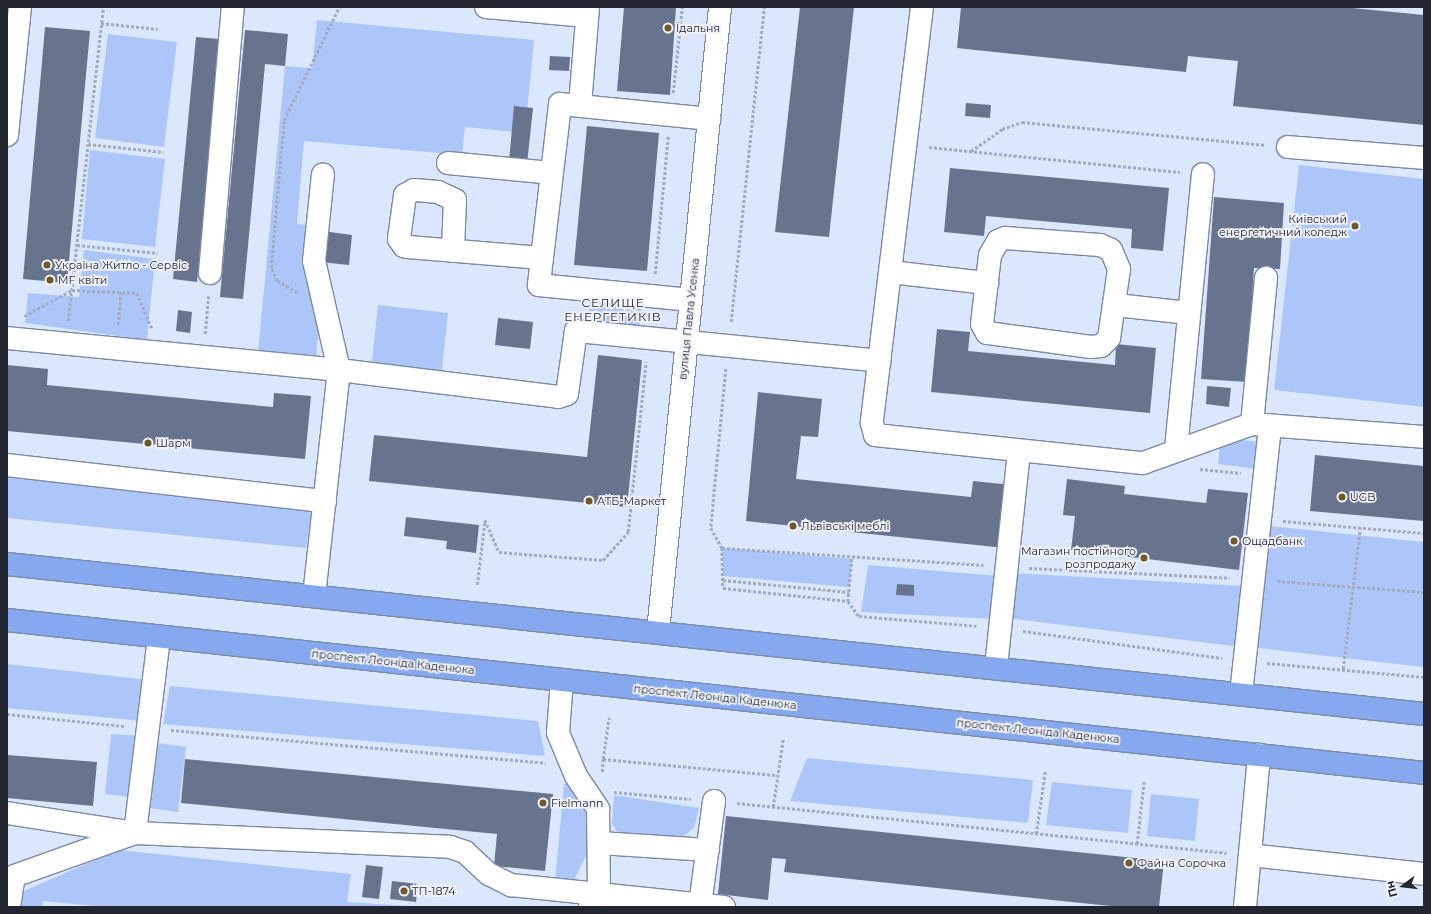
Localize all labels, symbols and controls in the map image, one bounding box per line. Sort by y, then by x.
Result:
place label: Їдальня [676,21,720,35]
marker: Їдальня [663,23,673,33]
place label: Київський енергетичний коледж [1219,213,1347,239]
marker: Київський енергетичний коледж [1350,221,1360,231]
street label: вулиця Павла Усенка [676,257,702,381]
place label: Україна Житло - Сервіс [55,258,187,272]
marker: Україна Житло - Сервіс [42,260,52,270]
place label: MF квіти [58,273,107,287]
marker: MF квіти [45,275,55,285]
district label: СЕЛИЩЕ ЕНЕРГЕТИКІВ [564,296,662,324]
place label: Шарм [156,436,191,450]
marker: Шарм [143,438,153,448]
place label: UGB [1350,490,1376,504]
marker: UGB [1337,492,1347,502]
place label: АТБ-Маркет [597,494,666,508]
marker: АТБ-Маркет [584,496,594,506]
place label: Львівські меблі [801,519,890,533]
marker: Львівські меблі [788,521,798,531]
place label: Ощадбанк [1242,534,1303,548]
marker: Ощадбанк [1229,536,1239,546]
place label: Магазин постійного розпродажу [1021,545,1136,571]
marker: Магазин постійного розпродажу [1139,553,1149,563]
street label: проспект Леоніда Каденюка [311,647,475,677]
street label: проспект Леоніда Каденюка [633,682,797,712]
street label: проспект Леоніда Каденюка [956,716,1120,746]
place label: Fielmann [551,796,604,810]
marker: Fielmann [538,798,548,808]
place label: Файна Сорочка [1137,856,1226,870]
marker: Файна Сорочка [1124,858,1134,868]
north arrow [1383,866,1423,906]
text: Пн [1383,879,1400,899]
place label: ТП-1874 [412,884,456,898]
marker: ТП-1874 [399,886,409,896]

